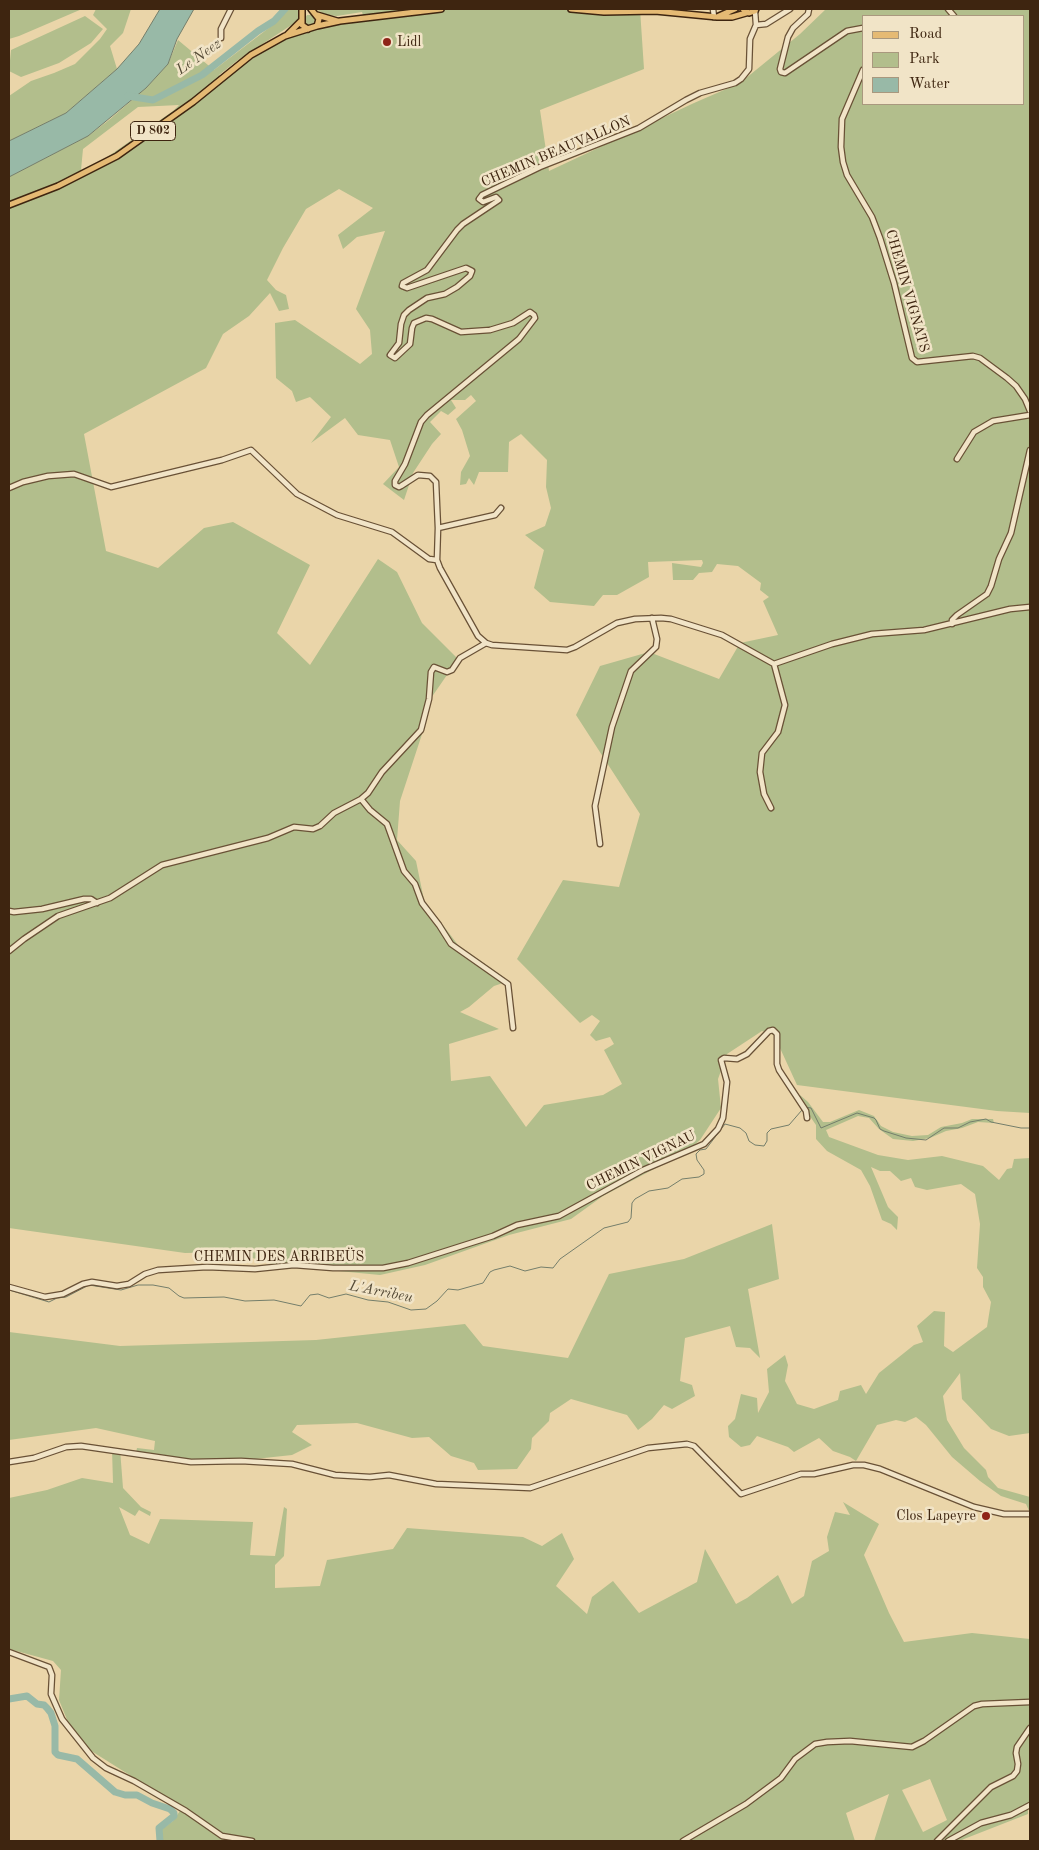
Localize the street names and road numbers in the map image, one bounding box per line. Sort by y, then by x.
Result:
street label: CHEMIN BEAUVALLON [479,113,633,191]
road number: D 802 [130,122,176,140]
street label: CHEMIN VIGNATS [881,228,933,354]
street label: CHEMIN VIGNAU [584,1127,698,1195]
street label: CHEMIN DES ARRIBEÜS [194,1249,364,1265]

